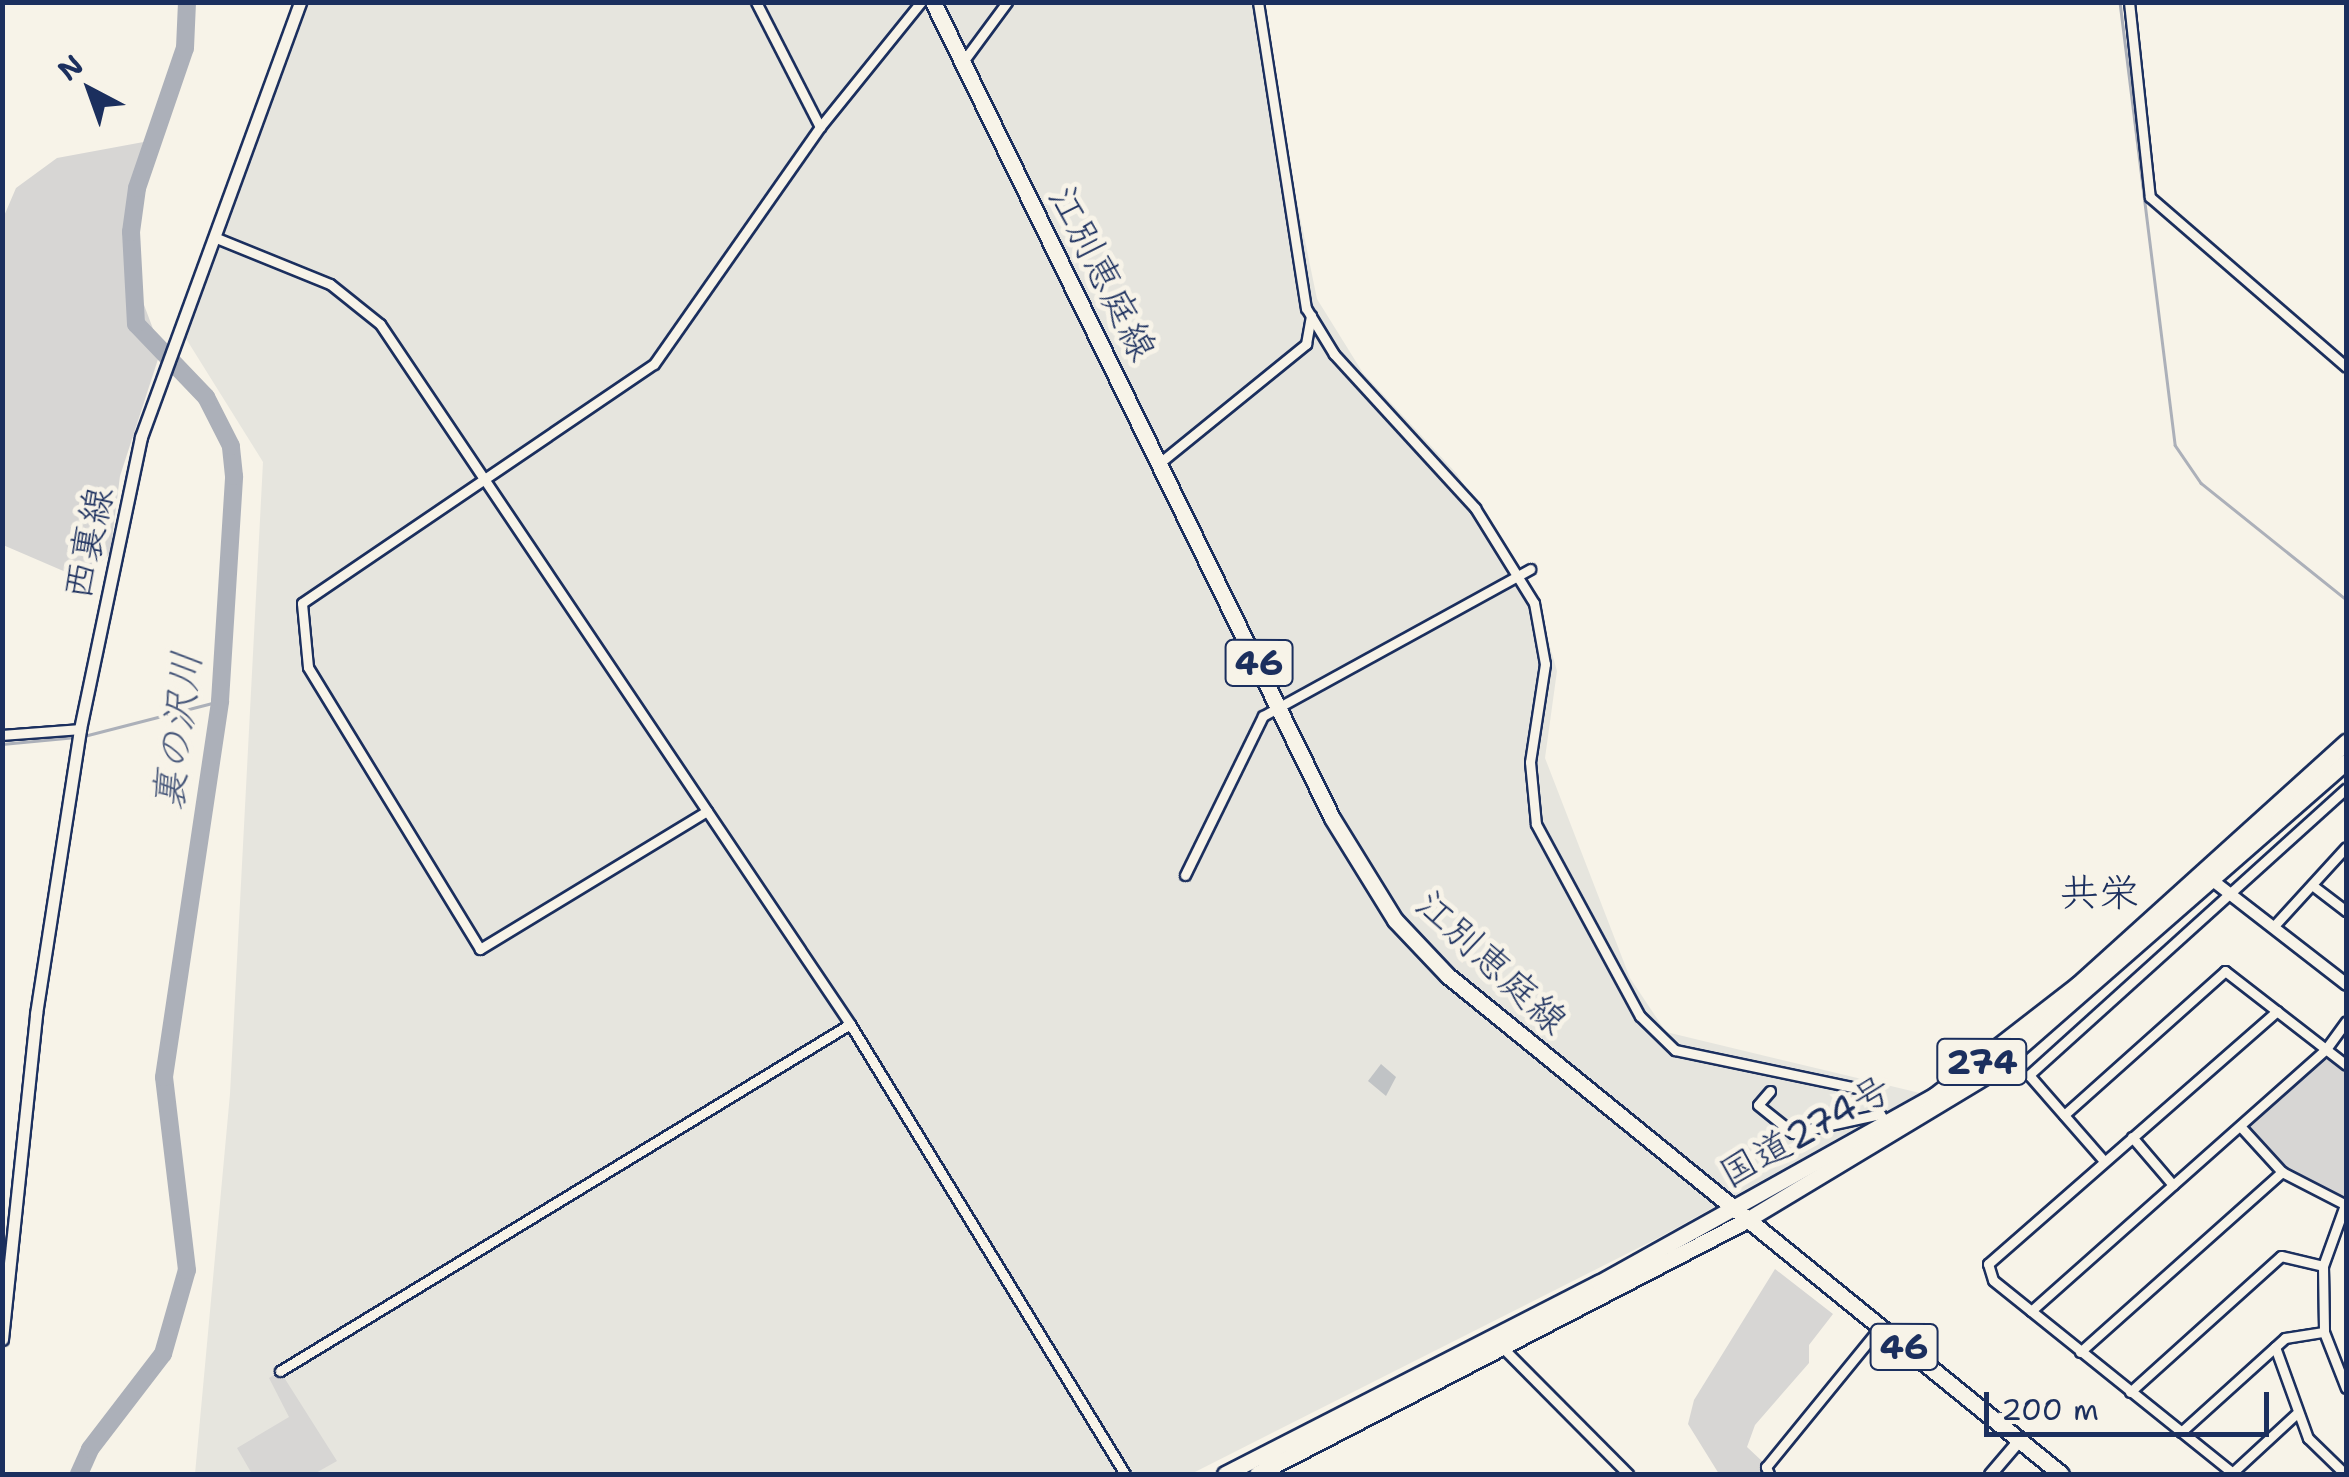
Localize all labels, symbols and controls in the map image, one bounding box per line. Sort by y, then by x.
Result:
north arrow [40,40,140,140]
text: N [49,46,91,89]
street label: 江別恵庭線 [1040,178,1166,368]
street label: 西裏線 [54,483,122,603]
road number: 46 [1224,633,1294,693]
water label: 裏の沢川 [143,649,211,813]
district label: 共栄 [2059,868,2139,916]
street label: 江別恵庭線 [1407,881,1577,1043]
road number: 274 [1934,1032,2030,1092]
street label: 国道274号 [1711,1065,1899,1197]
road number: 46 [1869,1317,1939,1377]
scale bar [1989,1372,2274,1434]
text: 200 m [2001,1389,2099,1430]

